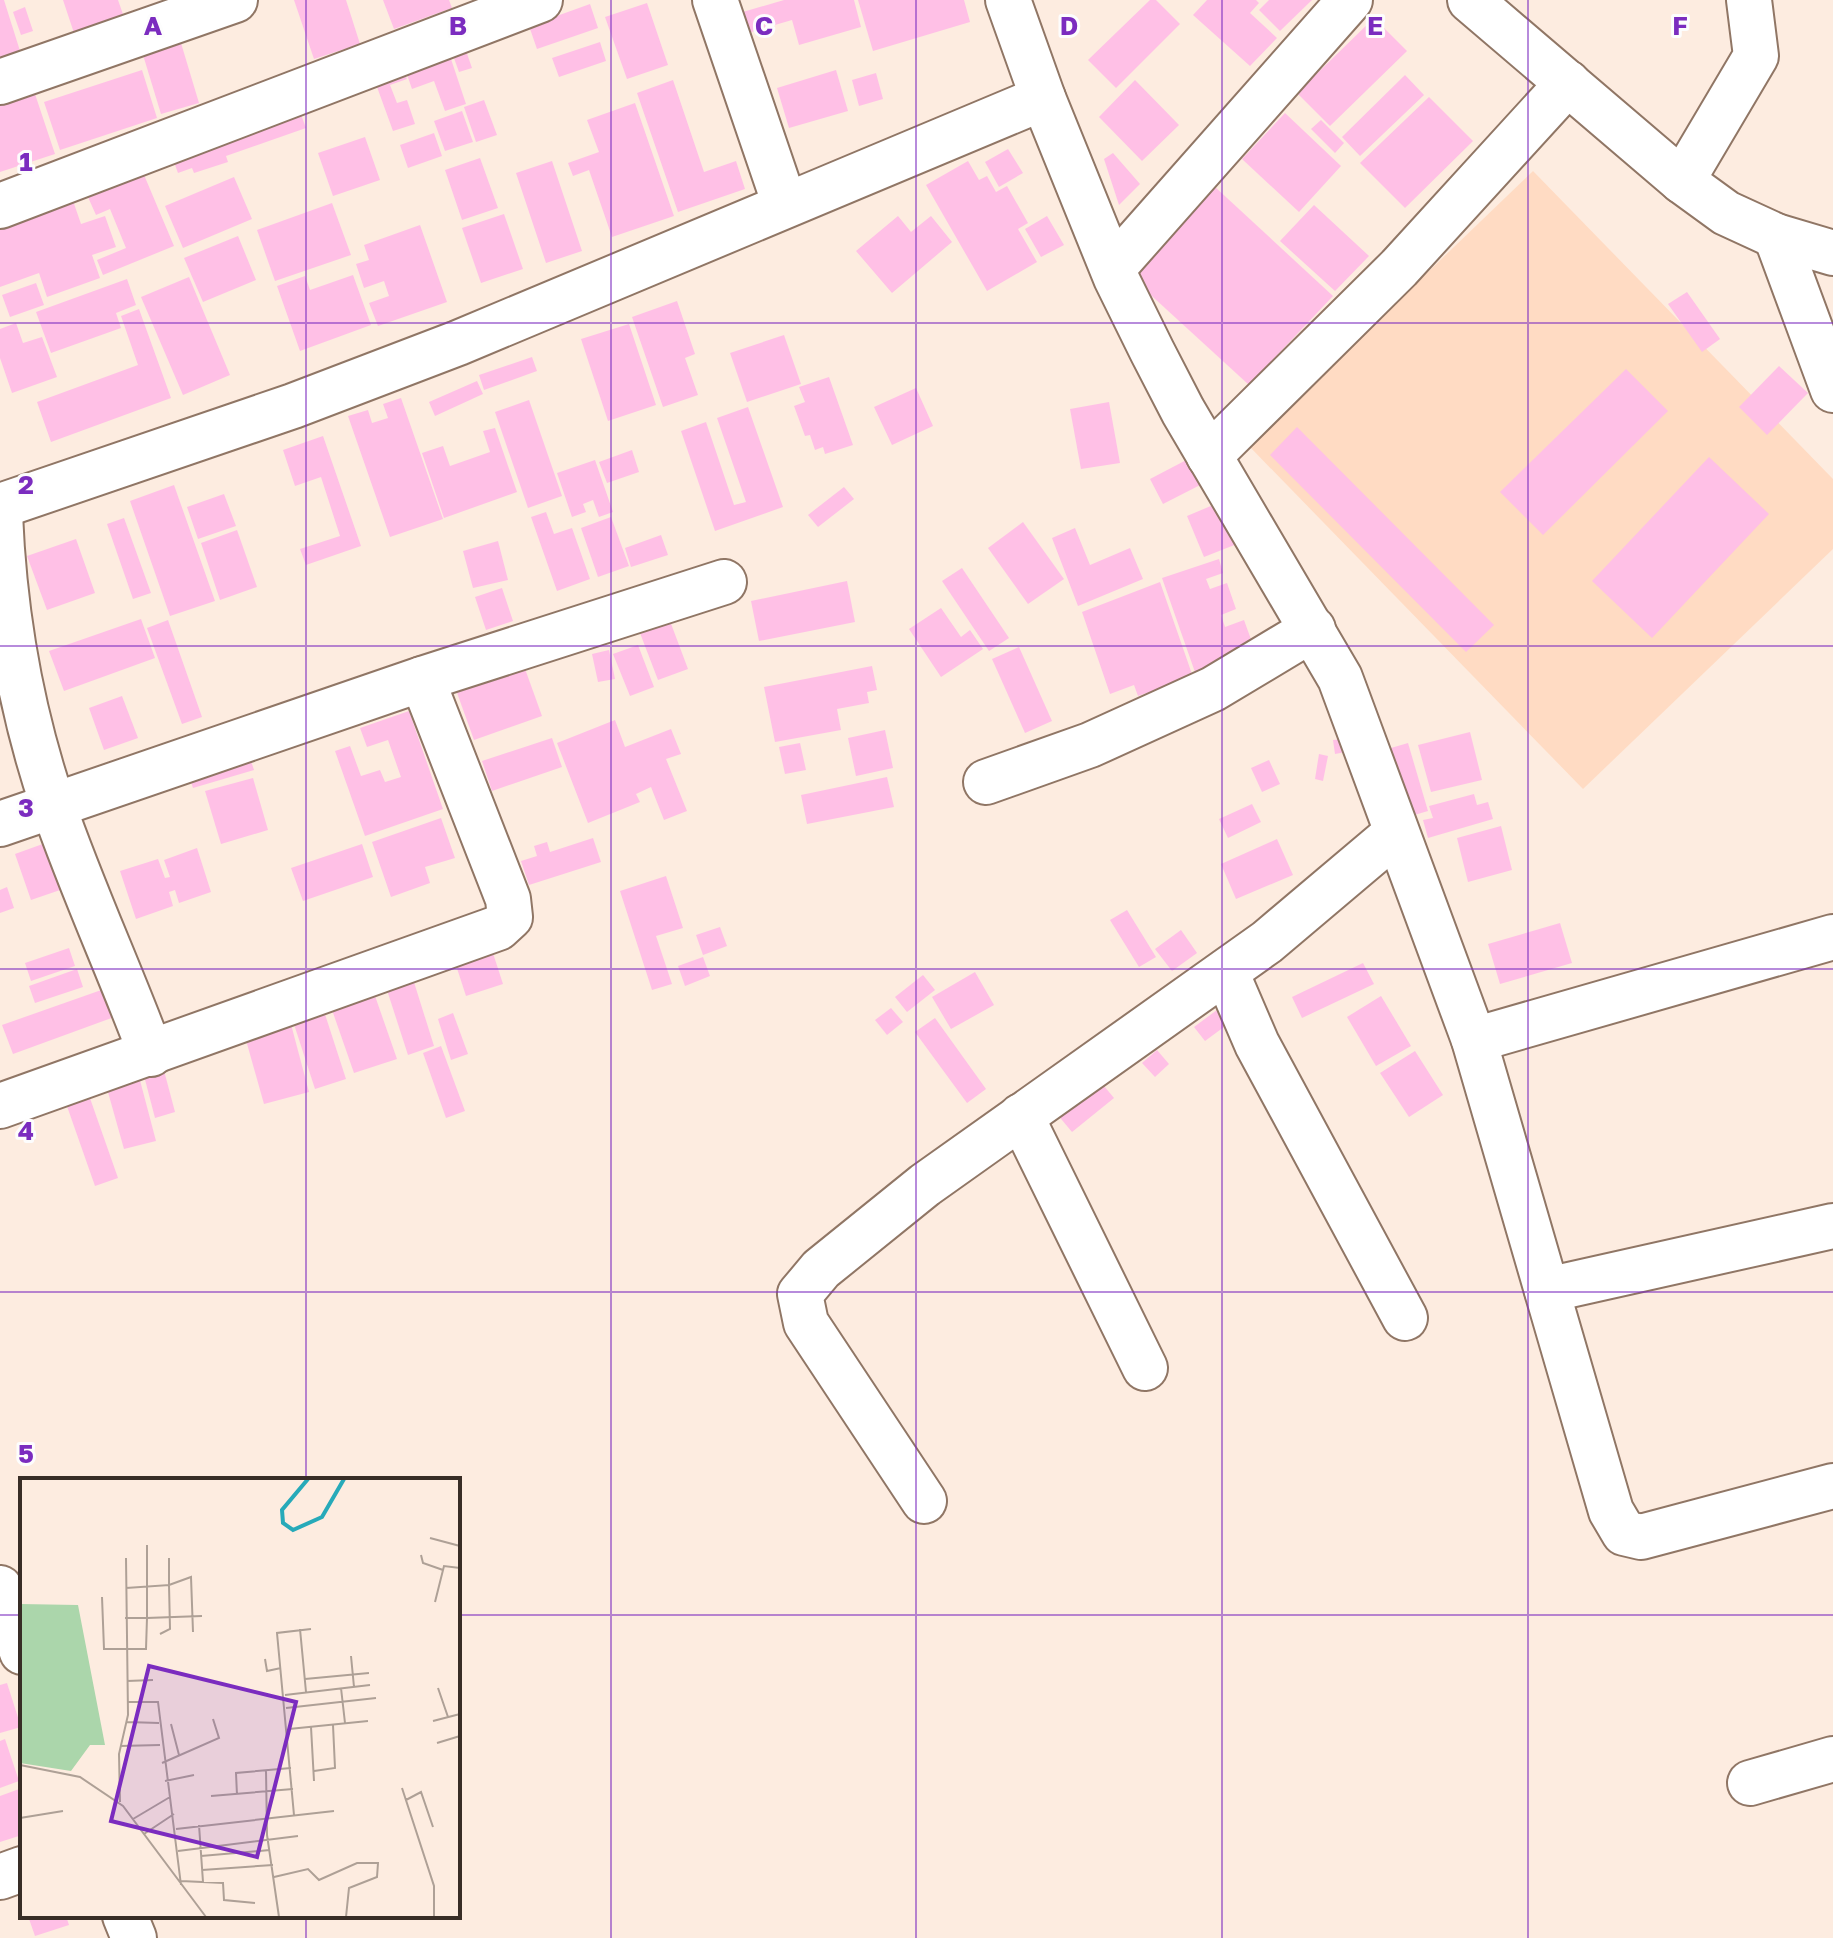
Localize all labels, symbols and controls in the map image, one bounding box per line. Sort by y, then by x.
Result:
text: A [144,10,163,41]
text: B [449,10,467,41]
text: C [755,10,773,41]
text: D [1060,10,1078,41]
text: E [1367,10,1383,41]
text: F [1672,10,1688,41]
text: 1 [19,146,33,177]
text: 2 [18,469,34,500]
text: 3 [18,792,34,823]
text: 4 [18,1115,34,1146]
text: 5 [18,1438,34,1469]
inset map [20,1478,460,1918]

